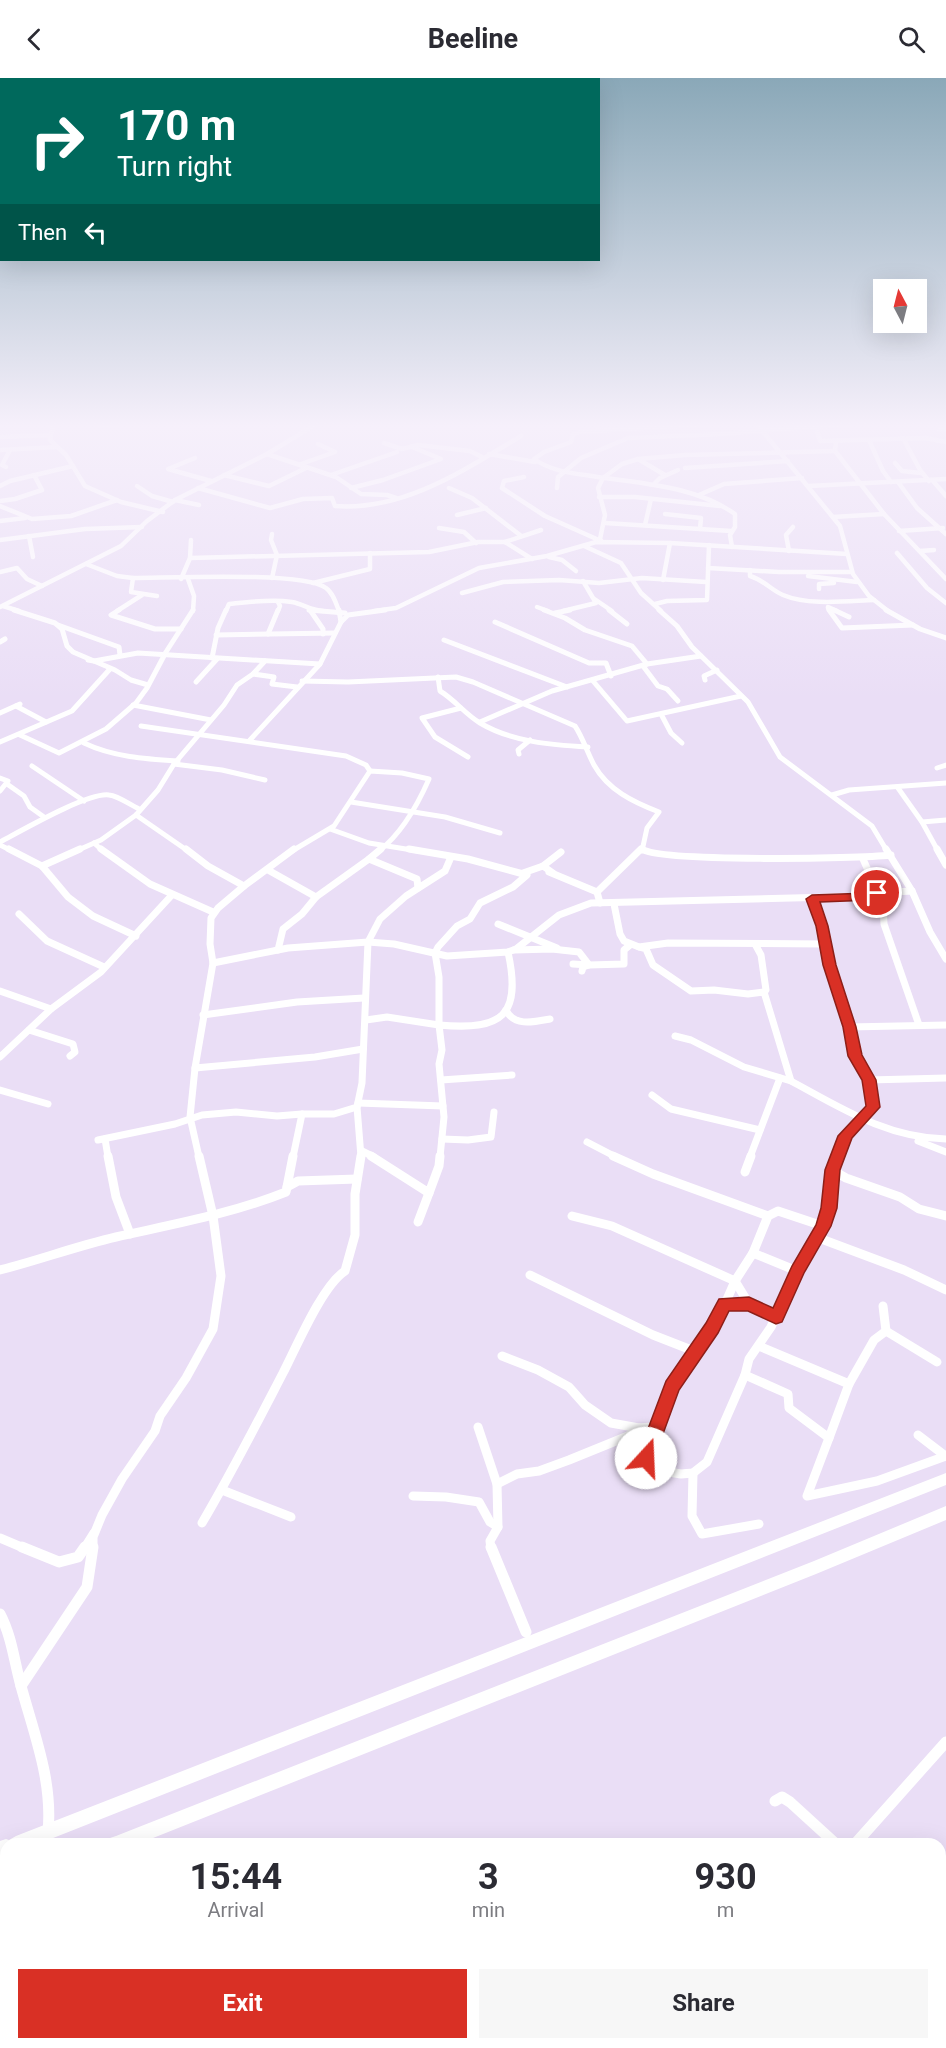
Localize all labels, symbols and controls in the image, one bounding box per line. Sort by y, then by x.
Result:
icon: back [18,23,51,56]
text: Beeline [428,23,518,55]
icon: search [895,23,928,56]
text: 170 m [117,101,236,150]
icon: right [18,102,96,180]
text: Turn right [117,151,232,183]
icon: left [79,216,112,249]
text: Then [18,220,67,245]
north arrow [873,279,927,333]
map controls [873,279,927,333]
pin [851,867,902,918]
icon: arrive [860,876,893,909]
position arrow [614,1426,678,1490]
text: 15:44 [189,1856,282,1898]
text: 3 [478,1856,499,1898]
text: 930 [695,1856,757,1898]
text: Arrival [207,1898,264,1922]
text: min [472,1898,505,1922]
text: m [717,1898,734,1922]
button: Exit [18,1969,467,2038]
button: Share [479,1969,928,2038]

